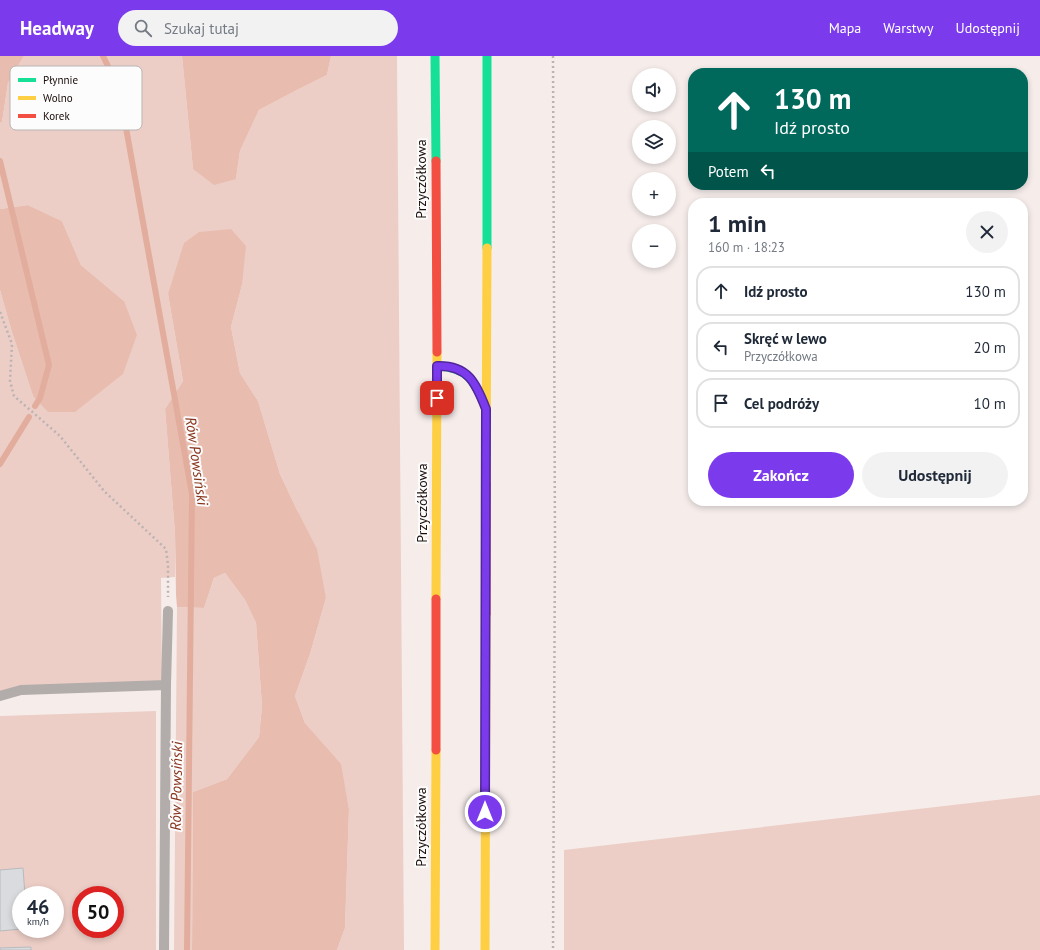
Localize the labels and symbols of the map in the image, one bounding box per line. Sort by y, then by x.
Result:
legend [10,66,142,130]
text: Płynnie [43,73,78,87]
text: Wolno [43,91,73,105]
text: Korek [43,109,70,123]
street label: Przyczółkowa [412,139,430,219]
pin [420,381,454,415]
water label: Rów Powsiński [181,416,213,508]
street label: Przyczółkowa [413,463,431,543]
water label: Rów Powsiński [166,740,186,831]
street label: Przyczółkowa [412,787,430,867]
position arrow [464,791,506,833]
speed limit sign: 50 [72,886,124,938]

